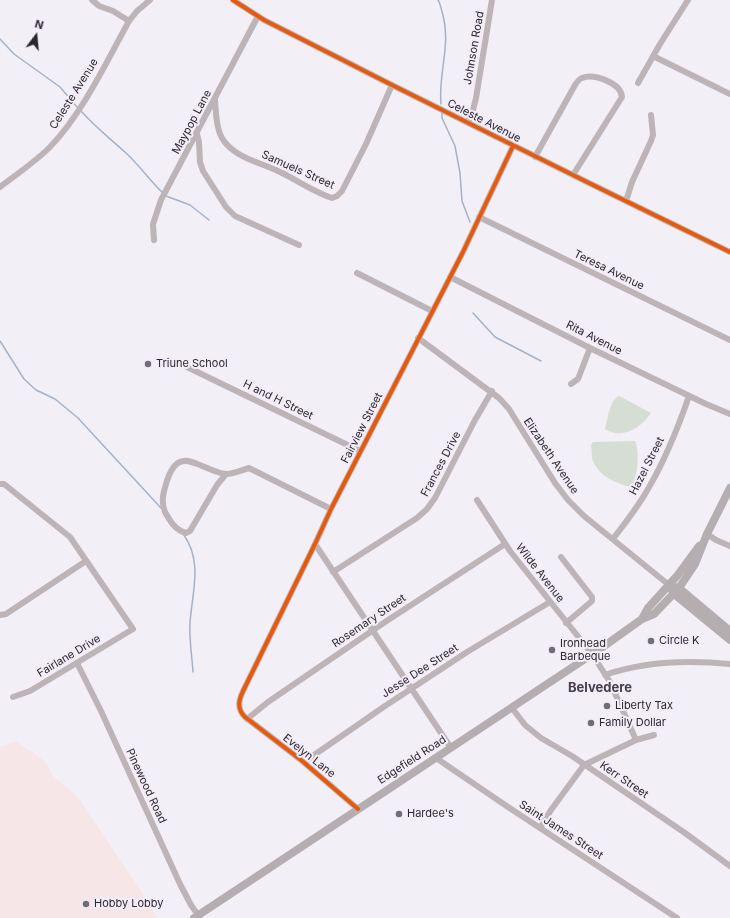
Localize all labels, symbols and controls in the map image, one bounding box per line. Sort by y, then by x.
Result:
street label: Johnson Road [461,10,487,86]
north arrow [16,16,56,56]
text: N [33,17,45,32]
street label: Celeste Avenue [47,56,101,132]
street label: Maypop Lane [170,88,214,156]
street label: Celeste Avenue [445,97,523,145]
street label: Samuels Street [260,148,336,192]
street label: Teresa Avenue [572,247,646,293]
street label: Rita Avenue [564,318,624,358]
place label: Triune School [156,357,228,371]
marker: Triune School [143,359,153,369]
street label: H and H Street [241,377,315,423]
street label: Fairview Street [339,390,385,466]
street label: Elizabeth Avenue [521,415,581,497]
street label: Frances Drive [418,429,464,499]
street label: Hazel Street [627,435,667,497]
street label: Wilde Avenue [513,541,567,605]
street label: Rosemary Street [330,591,408,651]
street label: Fairlane Drive [35,632,103,680]
place label: Circle K [659,634,700,648]
marker: Circle K [646,636,656,646]
place label: Ironhead Barbeque [560,637,610,663]
street label: Jesse Dee Street [379,641,461,701]
marker: Ironhead Barbeque [547,645,557,655]
district label: Belvedere [568,680,632,696]
place label: Liberty Tax [615,699,673,713]
marker: Liberty Tax [602,701,612,711]
place label: Family Dollar [599,716,666,730]
marker: Family Dollar [586,718,596,728]
street label: Evelyn Lane [280,731,338,781]
street label: Edgefield Road [375,733,449,787]
street label: Pinewood Road [123,747,169,825]
street label: Kerr Street [597,759,651,801]
street label: Saint James Street [517,798,605,862]
place label: Hardee's [407,807,454,821]
marker: Hardee's [394,809,404,819]
place label: Hobby Lobby [94,897,164,911]
marker: Hobby Lobby [81,899,91,909]

